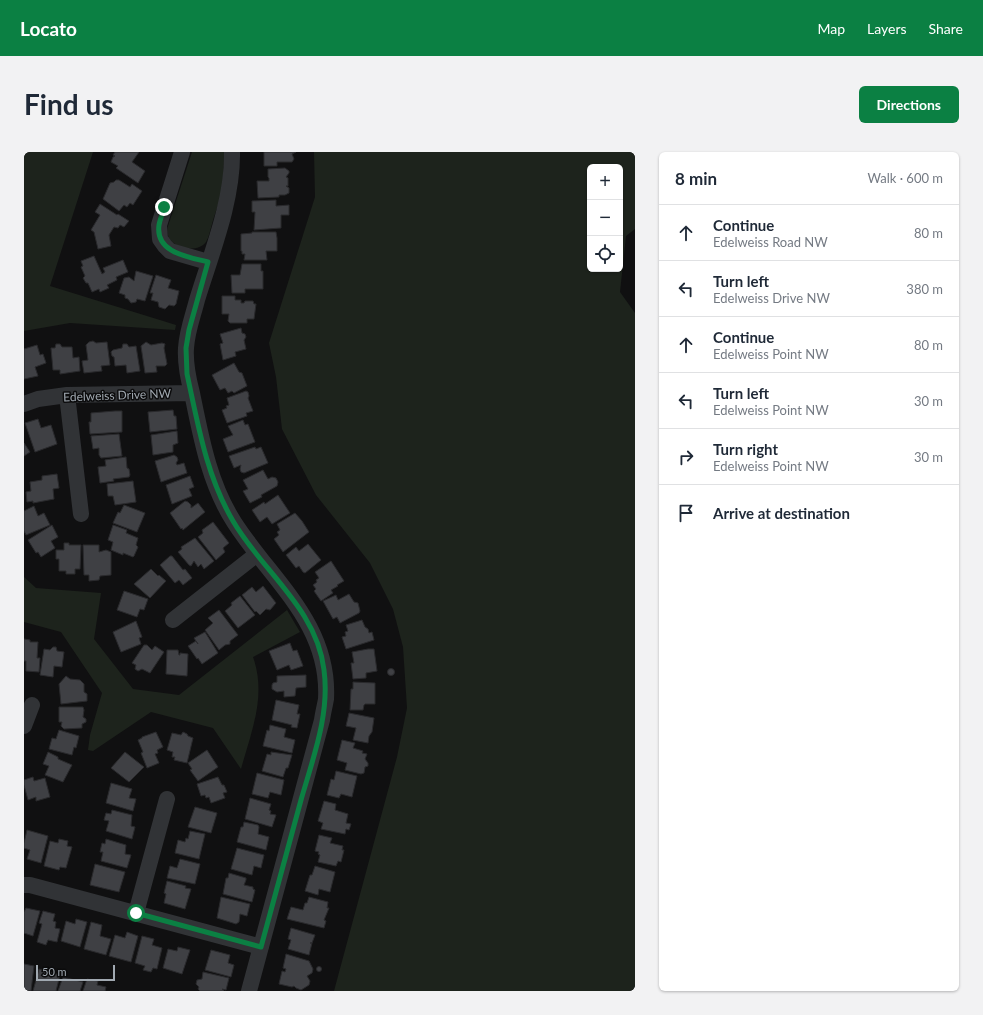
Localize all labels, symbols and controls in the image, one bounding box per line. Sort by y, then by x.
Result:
text: Locato [20,17,77,40]
text: Map [817,20,845,37]
text: Layers [867,20,907,37]
text: Share [929,20,963,37]
button: Directions [859,86,959,123]
text: Find us [24,87,114,121]
map controls [587,164,623,272]
button: + [587,164,623,200]
text: 8 min [675,168,717,189]
text: Walk · 600 m [867,170,943,186]
route end [155,198,173,216]
button: − [587,200,623,236]
text: Continue [713,216,774,234]
icon: ahead [675,222,697,244]
text: 80 m [914,225,943,241]
text: Edelweiss Road NW [713,234,828,250]
button: locate [587,236,623,272]
text: Turn left [713,272,769,290]
icon: left [675,278,697,300]
text: 380 m [906,281,943,297]
text: Edelweiss Drive NW [713,290,830,306]
text: Continue [713,328,774,346]
icon: ahead [675,334,697,356]
text: 80 m [914,337,943,353]
text: Edelweiss Point NW [713,346,829,362]
text: Turn left [713,384,769,402]
street label: Edelweiss Drive NW [63,386,172,404]
icon: left [675,390,697,412]
text: 30 m [914,393,943,409]
text: Edelweiss Point NW [713,402,829,418]
text: Turn right [713,440,778,458]
icon: right [675,446,697,468]
text: 30 m [914,449,943,465]
text: Edelweiss Point NW [713,458,829,474]
icon: arrive [675,502,697,524]
text: Arrive at destination [713,504,850,522]
route start [127,904,145,922]
scale bar [36,963,115,982]
text: 50 m [42,965,67,978]

